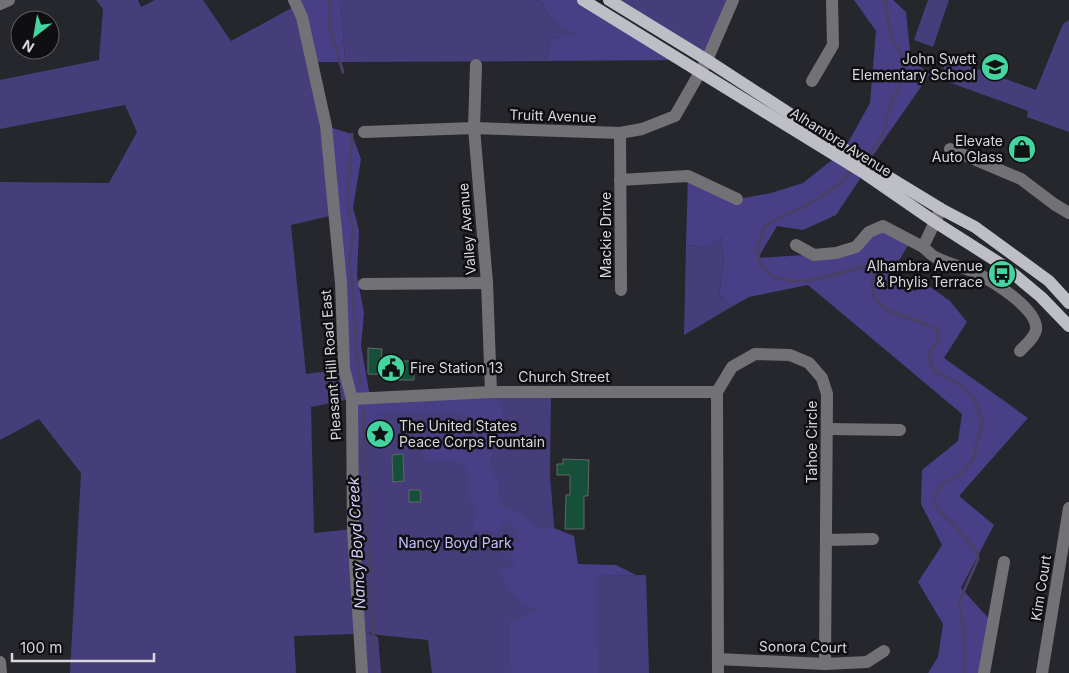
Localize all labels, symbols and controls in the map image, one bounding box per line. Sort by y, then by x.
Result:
north arrow [10,10,60,60]
text: N [19,37,37,57]
place label: John Swett Elementary School [852,50,976,83]
school or university icon: John Swett Elementary School [980,52,1010,82]
street label: Alhambra Avenue [787,104,895,180]
street label: Truitt Avenue [509,105,597,126]
place label: Elevate Auto Glass [932,132,1003,165]
shop icon: Elevate Auto Glass [1007,134,1037,164]
street label: Valley Avenue [454,182,479,276]
street label: Mackie Drive [597,192,614,278]
place label: Alhambra Avenue & Phylis Terrace [867,257,983,290]
bus stop icon: Alhambra Avenue & Phylis Terrace [987,259,1017,289]
street label: Pleasant Hill Road East [317,289,344,441]
public building icon: Fire Station 13 [376,353,406,383]
place label: Fire Station 13 [410,359,503,376]
street label: Church Street [518,368,610,385]
street label: Tahoe Circle [803,401,820,483]
place label: The United States Peace Corps Fountain [399,417,545,450]
place icon: The United States Peace Corps Fountain [365,419,395,449]
water label: Nancy Boyd Creek [344,476,369,610]
park label: Nancy Boyd Park [398,534,512,551]
street label: Kim Court [1027,553,1054,622]
scale bar [12,630,155,662]
street label: Sonora Court [759,637,848,656]
text: 100 m [20,638,62,657]

